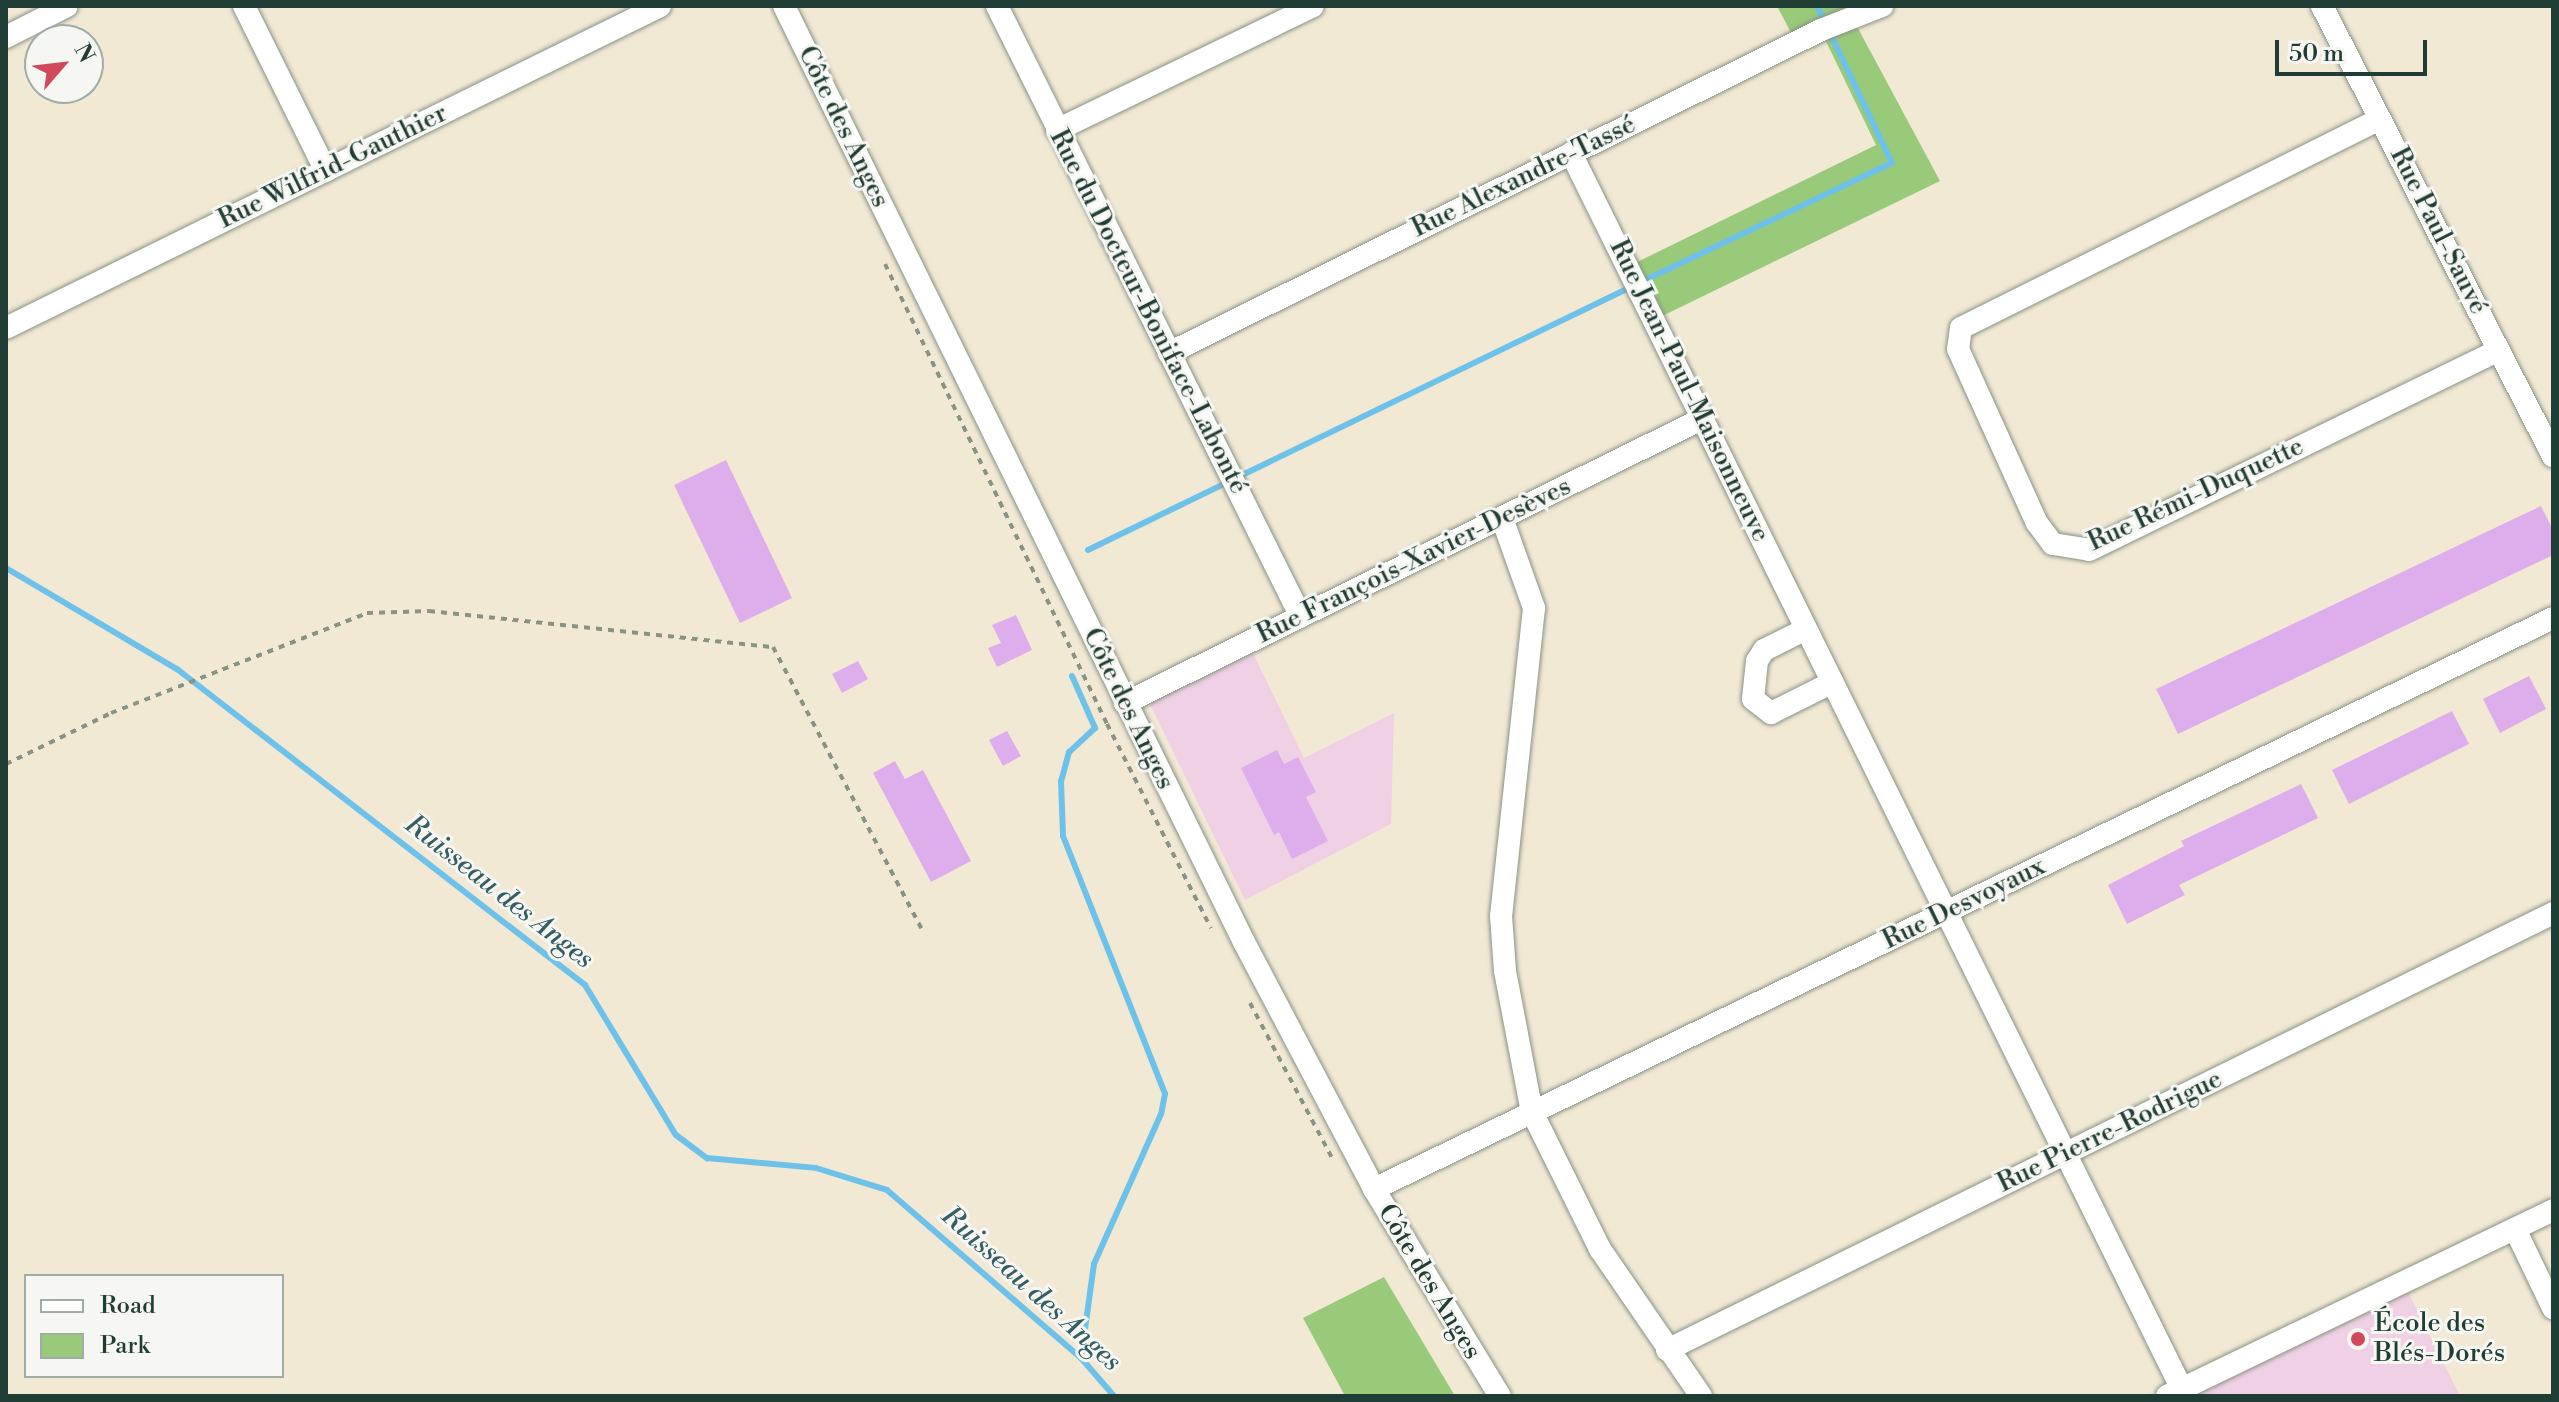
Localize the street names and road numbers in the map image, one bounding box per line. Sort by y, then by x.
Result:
street label: Côte des Anges [791,41,895,213]
street label: Rue Wilfrid-Gauthier [214,98,452,236]
street label: Rue Alexandre-Tassé [1407,109,1641,245]
street label: Rue du Docteur-Boniface-Labonté [1042,125,1254,499]
street label: Rue Paul-Sauvé [2383,142,2493,320]
street label: Rue Jean-Paul-Maisonneuve [1602,235,1776,547]
street label: Rue Rémi-Duquette [2083,431,2309,559]
street label: Rue François-Xavier-Desèves [1252,471,1576,651]
street label: Côte des Anges [1076,623,1180,795]
street label: Rue Desvoyaux [1878,851,2050,957]
street label: Rue Pierre-Rodrigue [1993,1064,2227,1200]
street label: Côte des Anges [1370,1199,1488,1365]

